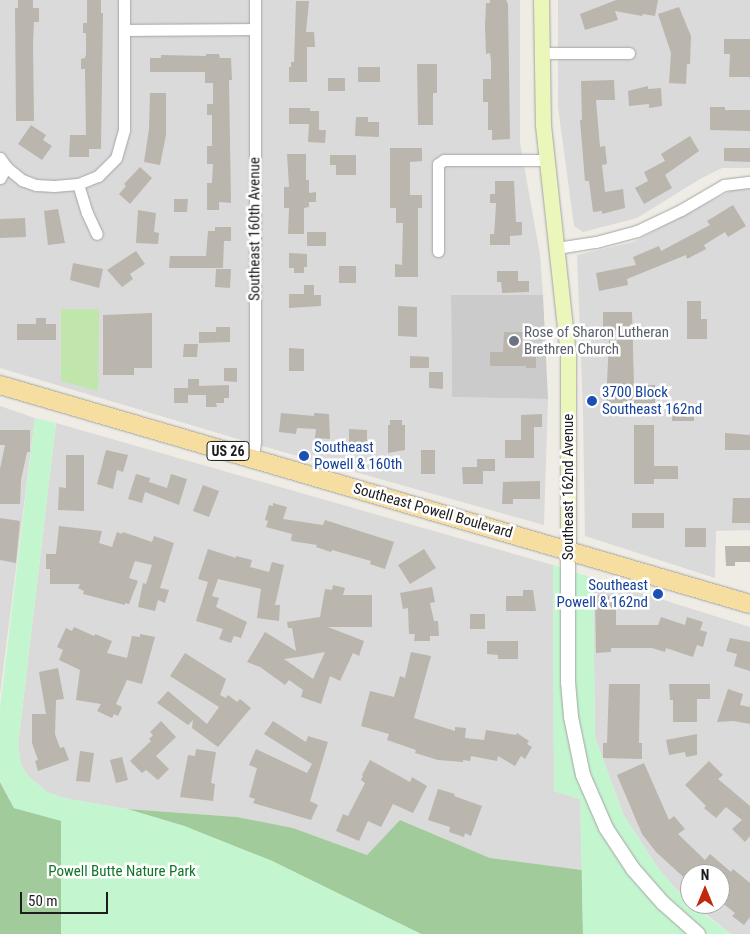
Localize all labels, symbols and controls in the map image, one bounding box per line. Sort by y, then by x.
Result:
street label: Southeast 160th Avenue [246,157,264,301]
place label: Rose of Sharon Lutheran Brethren Church [524,323,669,358]
marker: Rose of Sharon Lutheran Brethren Church [508,335,520,347]
place label: 3700 Block Southeast 162nd [602,383,702,418]
marker: 3700 Block Southeast 162nd [586,395,598,407]
street label: Southeast 162nd Avenue [560,414,578,560]
place label: Southeast Powell & 160th [314,438,402,473]
road number: US 26 [206,440,250,462]
marker: Southeast Powell & 160th [298,450,310,462]
street label: Southeast Powell Boulevard [351,480,515,542]
place label: Southeast Powell & 162nd [557,576,648,611]
marker: Southeast Powell & 162nd [652,588,664,600]
park label: Powell Butte Nature Park [48,863,196,881]
north arrow [680,864,730,914]
text: N [701,867,709,883]
scale bar [22,882,110,914]
text: 50 m [28,892,58,910]

